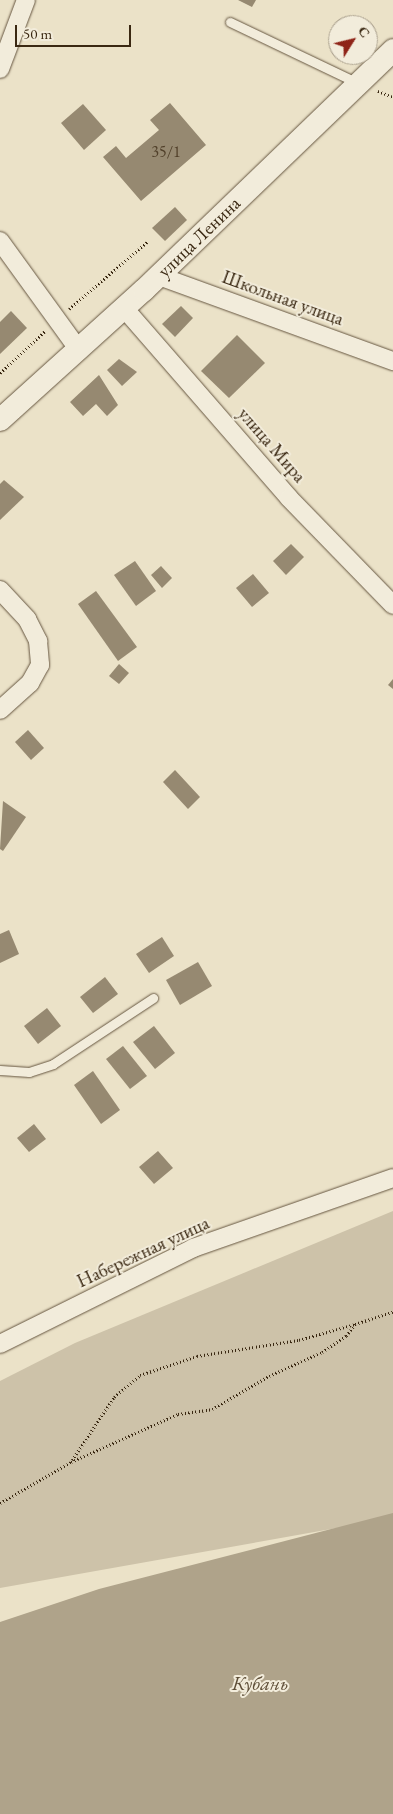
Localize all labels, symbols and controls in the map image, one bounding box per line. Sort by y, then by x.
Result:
scale bar [18,15,134,47]
north arrow [328,15,378,65]
text: С [354,22,375,41]
text: 50 m [23,24,52,43]
house number: 35/1 [151,142,181,162]
street label: улица Ленина [153,192,245,282]
street label: Школьная улица [219,265,347,331]
street label: улица Мира [233,403,311,487]
street label: Набережная улица [73,1211,213,1293]
water label: Кубань [232,1671,288,1695]

